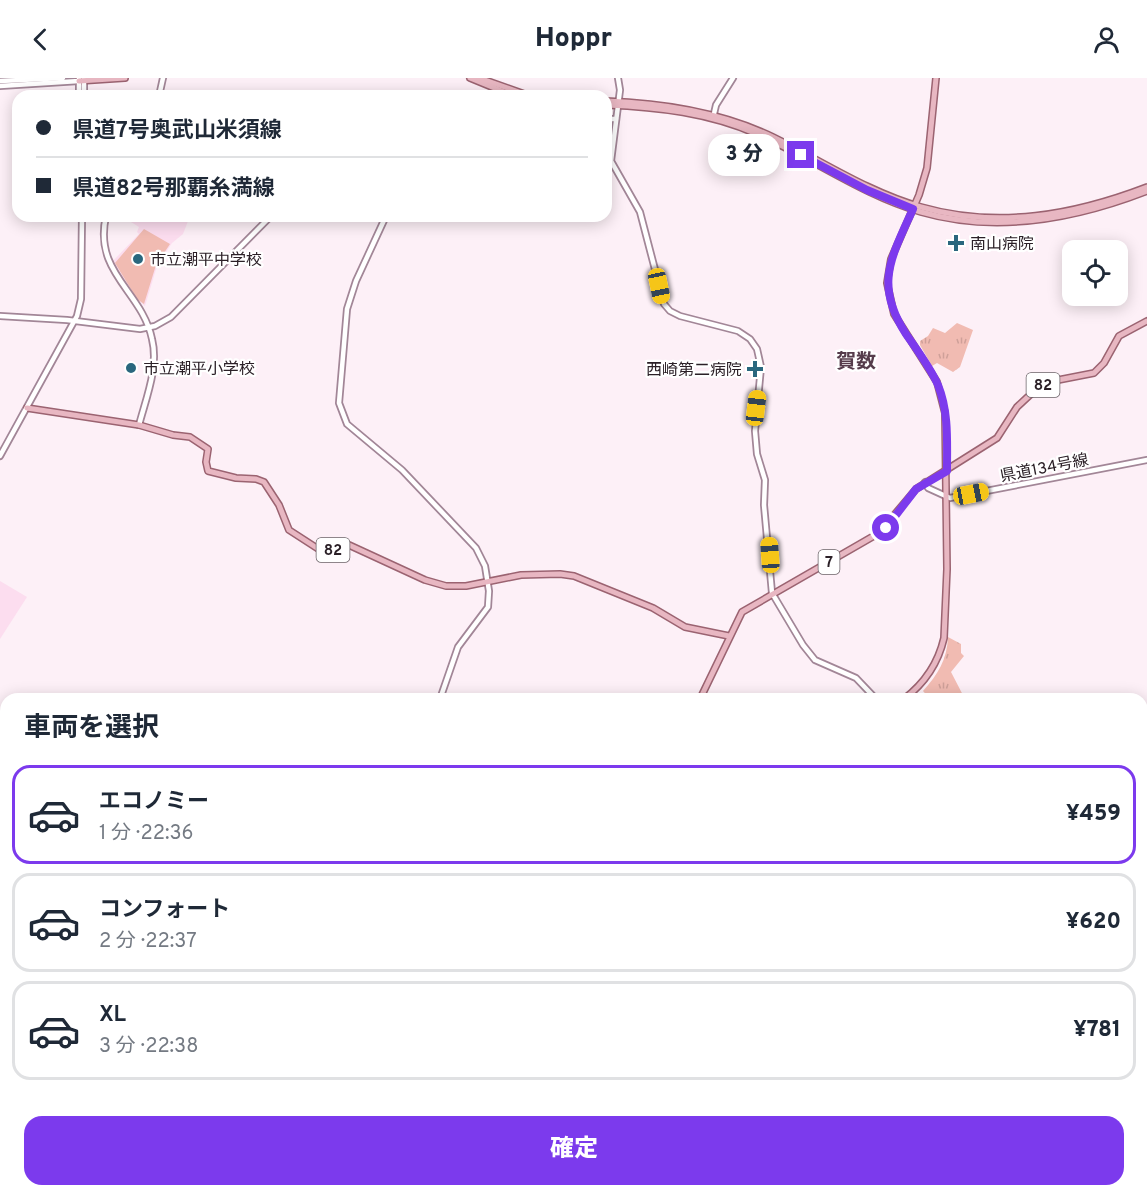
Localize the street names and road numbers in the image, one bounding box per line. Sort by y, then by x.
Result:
road number: 82 [1026,373,1060,397]
street label: 県道134号線 [999,451,1090,487]
road number: 82 [316,538,350,562]
road number: 7 [818,550,840,574]

